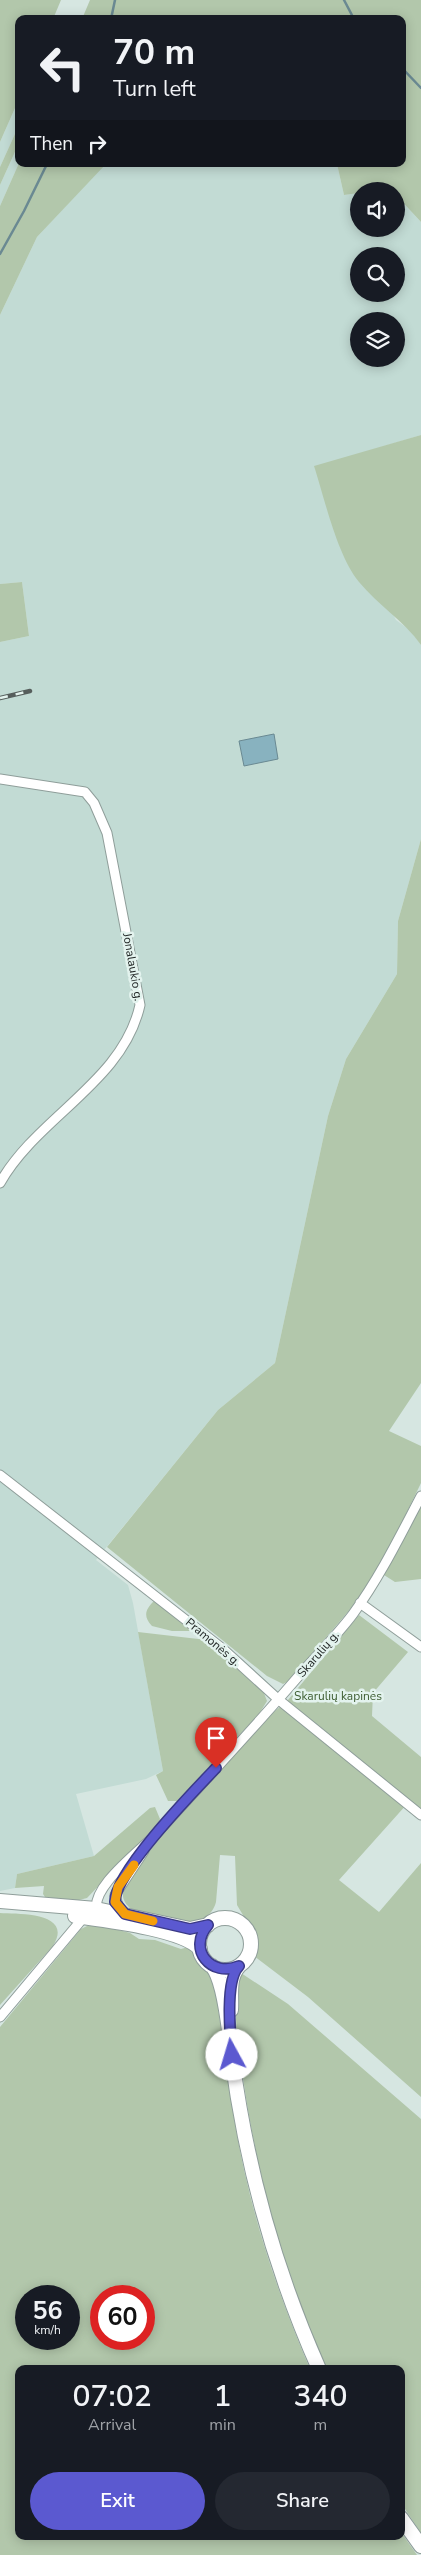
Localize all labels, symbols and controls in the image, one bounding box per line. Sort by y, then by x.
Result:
text: 70 m [113,29,195,76]
icon: left [30,35,95,100]
text: Turn left [113,74,196,104]
icon: right [83,130,111,158]
text: Then [30,131,73,157]
map controls [350,182,405,367]
button: sound [350,182,405,237]
button: search [350,247,405,302]
button: layers [350,312,405,367]
street label: Jonalaukio g. [119,931,147,1002]
street label: Pramonės g. [182,1614,244,1670]
street label: Skarulių g. [293,1627,343,1681]
park label: Skarulių kapinės [294,1688,382,1704]
pin [195,1717,237,1768]
icon: arrive [202,1724,230,1752]
position arrow [205,2028,257,2080]
speed limit sign: 60 [90,2285,155,2350]
text: 56 [32,2294,63,2328]
text: km/h [34,2322,61,2338]
text: 07:02 [73,2376,152,2417]
text: 1 [214,2376,232,2417]
text: 340 [293,2376,347,2417]
text: Arrival [88,2414,136,2436]
text: min [209,2414,236,2436]
text: m [314,2414,327,2436]
button: Exit [30,2472,205,2530]
button: Share [215,2472,390,2530]

